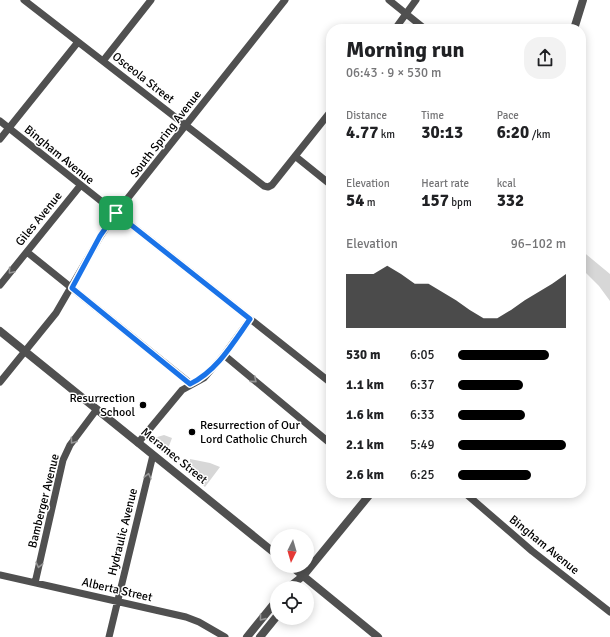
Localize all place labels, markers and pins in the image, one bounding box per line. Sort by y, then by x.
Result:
pin [99,196,133,230]
place label: Resurrection School [70,391,135,420]
marker: Resurrection School [138,400,148,410]
place label: Resurrection of Our Lord Catholic Church [200,418,307,447]
marker: Resurrection of Our Lord Catholic Church [187,427,197,437]

